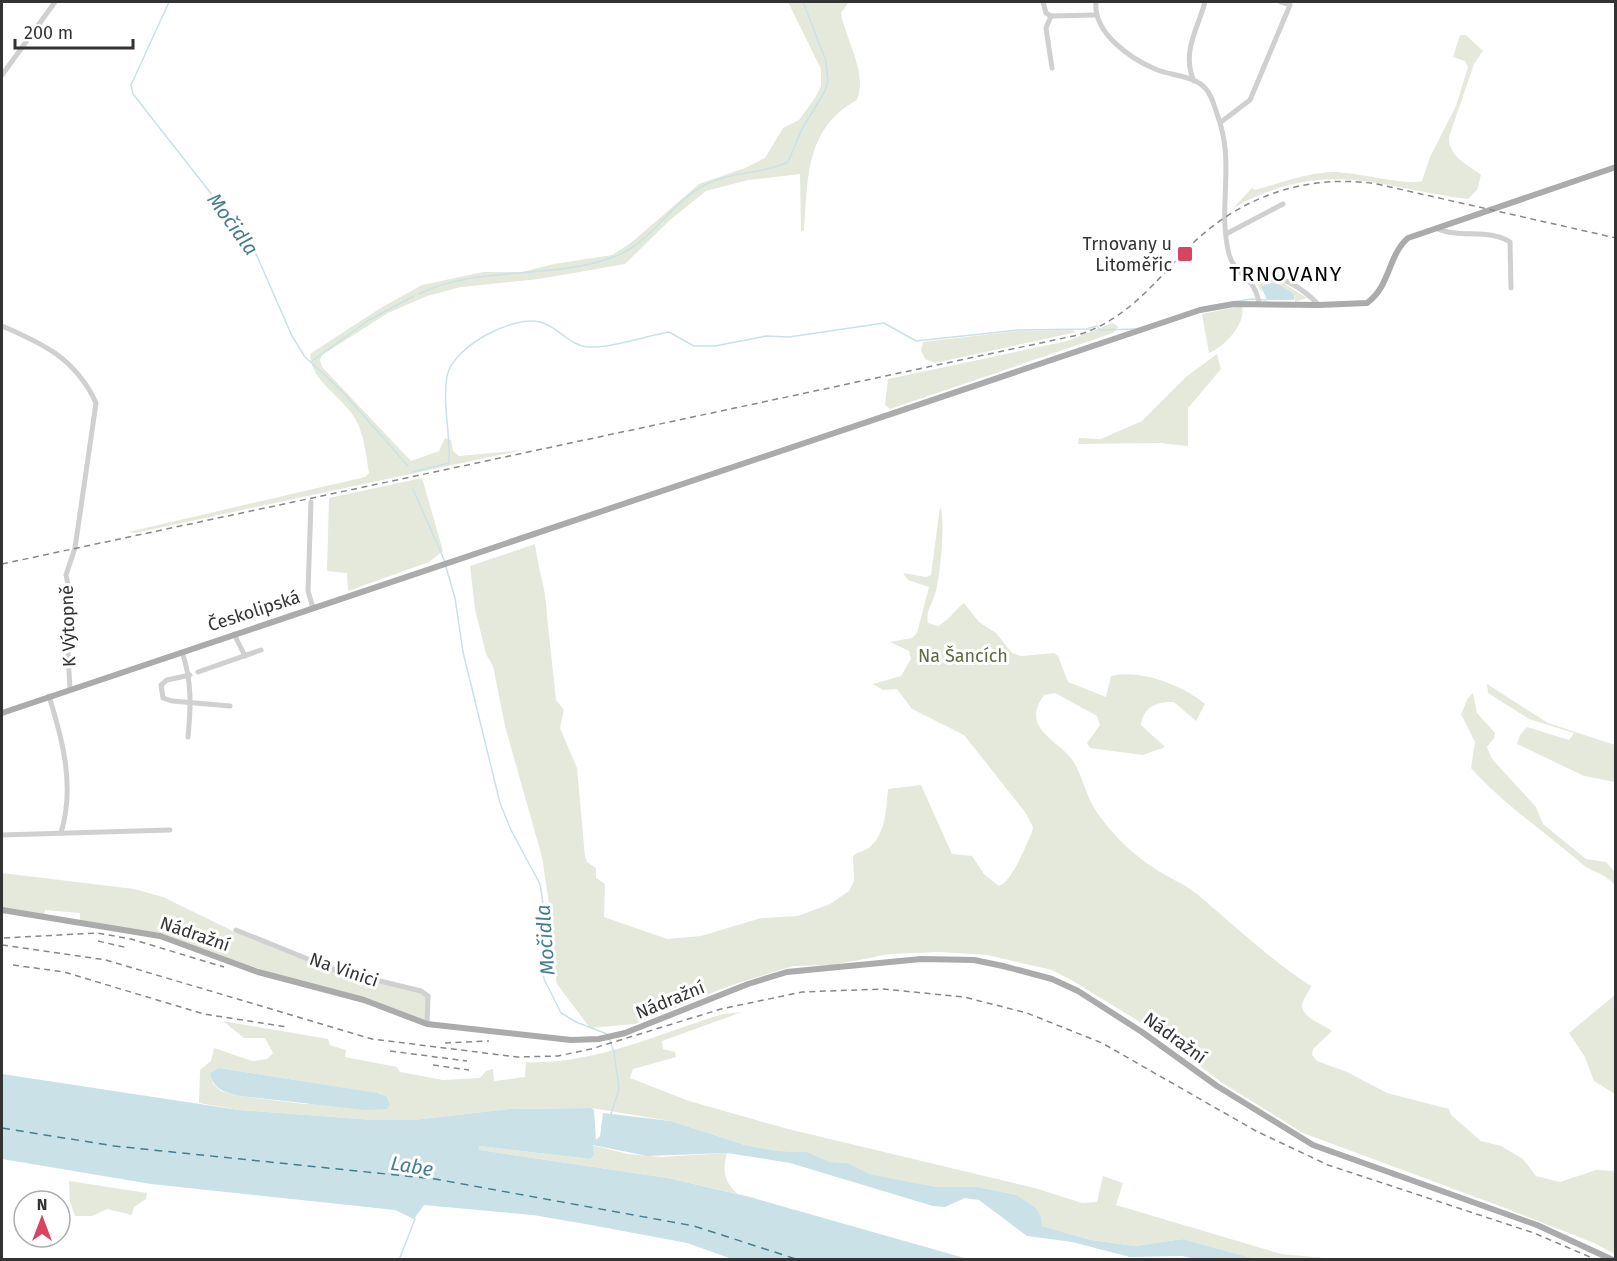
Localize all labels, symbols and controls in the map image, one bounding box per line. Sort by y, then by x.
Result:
scale bar [15,12,134,50]
text: 200 m [24,22,73,44]
water label: Močidla [202,188,264,260]
place label: Trnovany u Litoměřic [1082,233,1172,276]
marker: Trnovany u Litoměřic [1176,245,1194,263]
district label: TRNOVANY [1229,261,1343,287]
street label: K Výtopně [56,585,80,667]
street label: Českolipská [205,586,303,636]
park label: Na Šancích [918,645,1008,667]
water label: Močidla [531,904,559,976]
street label: Nádražní [157,912,233,956]
street label: Na Vinici [307,948,381,992]
street label: Nádražní [632,976,708,1024]
street label: Nádražní [1139,1008,1211,1068]
water label: Labe [389,1151,435,1181]
north arrow [12,1189,72,1249]
text: N [37,1195,47,1214]

